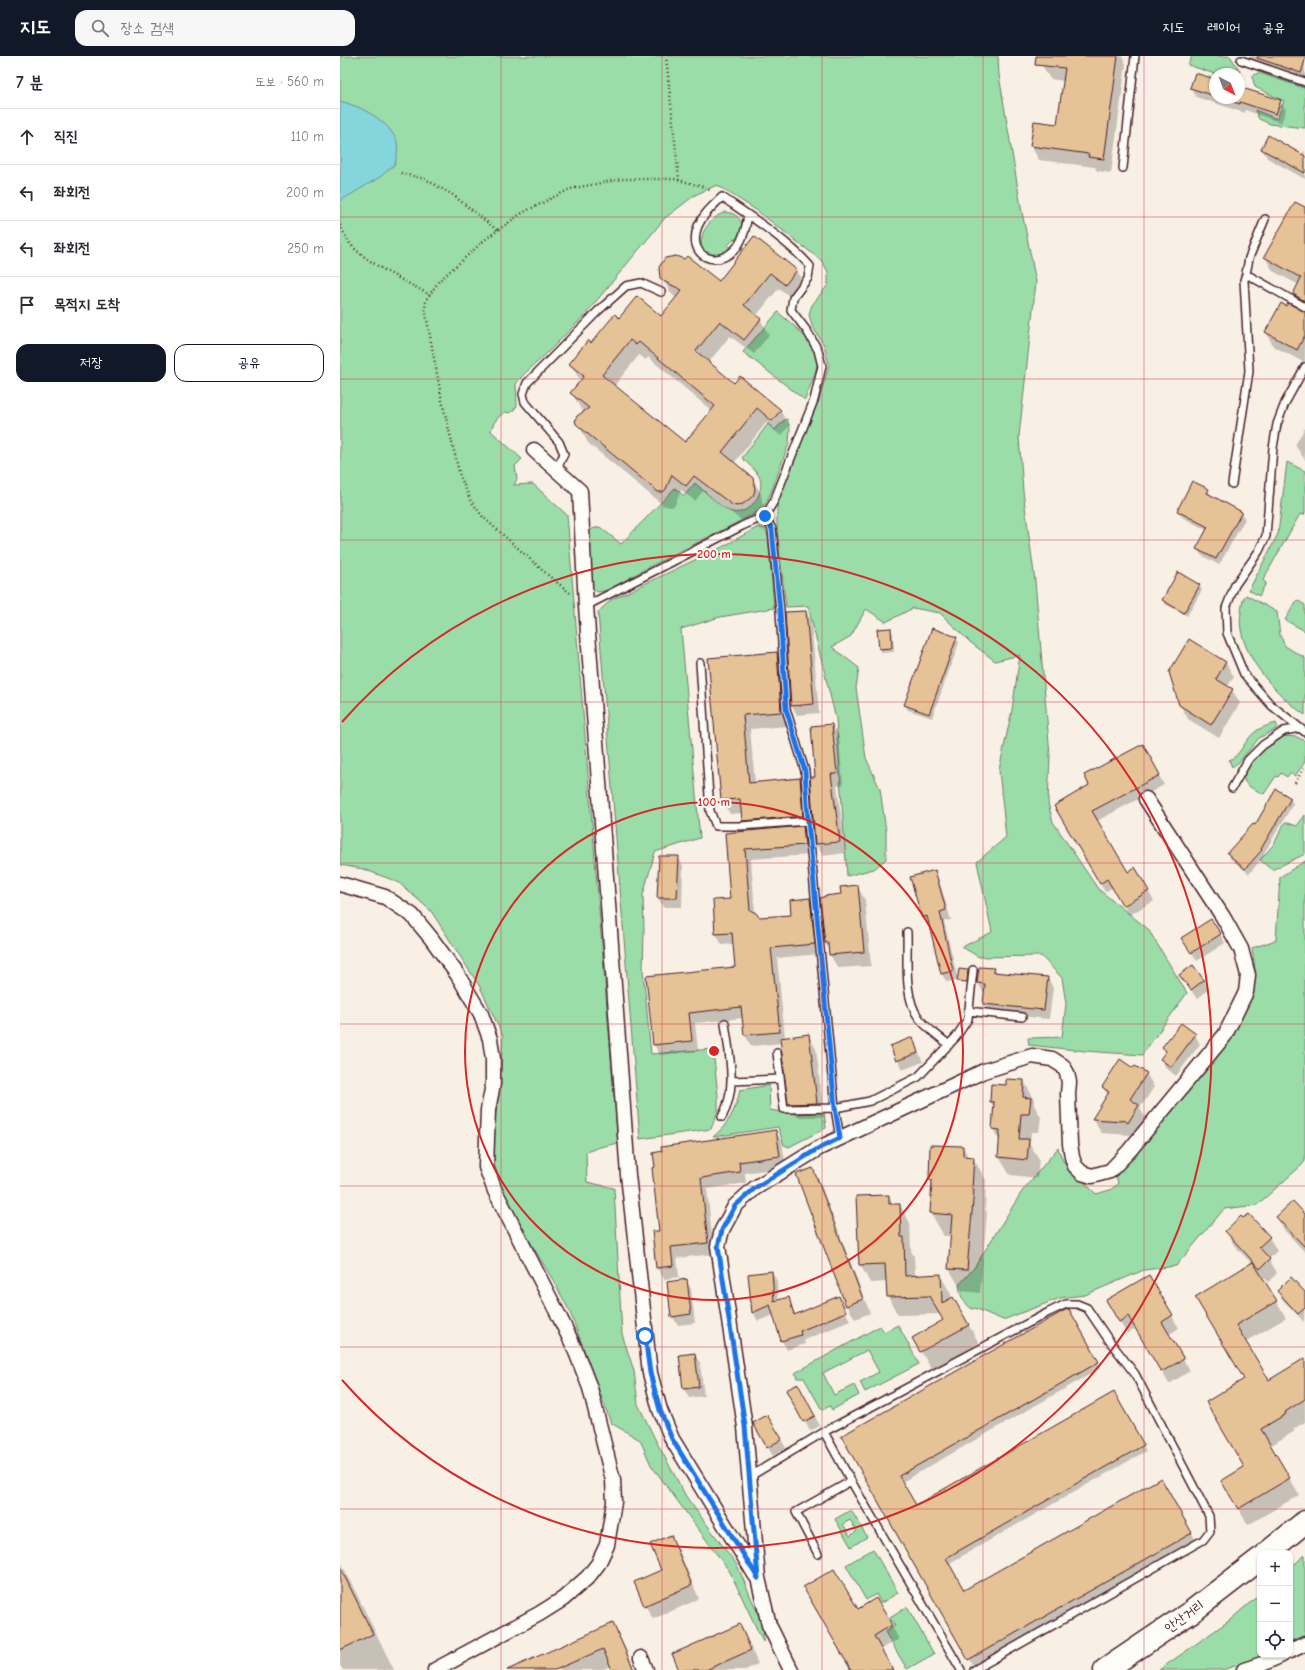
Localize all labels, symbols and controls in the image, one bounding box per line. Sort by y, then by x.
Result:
search box [75,10,355,46]
text: 지도 [20,16,51,38]
icon: search [89,17,111,39]
text: 장소 검색 [121,19,174,37]
text: 지도 [1162,19,1185,36]
text: 레이어 [1207,19,1240,36]
text: 공유 [1262,19,1285,36]
north arrow [1209,68,1245,104]
text: 7 분 [16,73,43,92]
text: 도보 · 560 m [255,74,324,89]
icon: ahead [16,126,38,148]
text: 직진 [54,127,78,145]
text: 110 m [291,129,324,144]
icon: left [16,182,38,204]
text: 좌회전 [54,183,90,201]
text: 200 m [286,185,324,200]
icon: left [16,238,38,260]
text: 좌회전 [54,239,90,257]
text: 250 m [287,241,324,256]
icon: arrive [16,294,38,316]
text: 목적지 도착 [54,295,120,313]
button: 저장 [16,344,166,382]
button: 공유 [174,344,324,382]
route end [756,507,774,525]
text: 200 m [697,547,731,561]
text: 100 m [698,795,730,809]
centre of rings [707,1044,721,1058]
route start [636,1327,654,1345]
map controls [1257,1550,1293,1658]
button: + [1257,1550,1293,1586]
button: − [1257,1586,1293,1622]
street label: 안산거리 [1161,1596,1208,1637]
button: locate [1257,1622,1293,1658]

